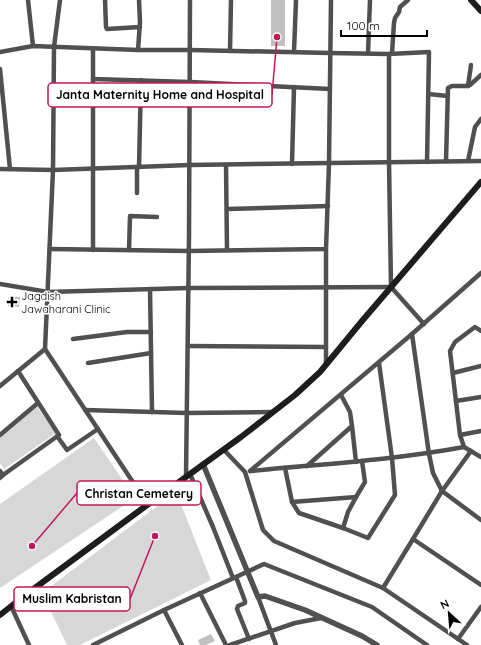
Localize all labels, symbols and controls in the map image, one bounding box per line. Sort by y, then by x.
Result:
scale bar [341,12,427,38]
text: 100 m [347,18,380,33]
callout: Janta Maternity Home and Hospital [48,83,272,107]
text: Janta Maternity Home and Hospital [56,87,264,102]
place label: Jagdish Jawaharani Clinic [21,289,111,316]
marker: Jagdish Jawaharani Clinic [6,296,18,308]
callout: Christan Cemetery [77,481,201,505]
text: Christan Cemetery [85,486,193,501]
callout: Muslim Kabristan [14,587,130,611]
text: Muslim Kabristan [22,591,122,606]
north arrow [429,593,469,633]
text: N [438,596,451,612]

